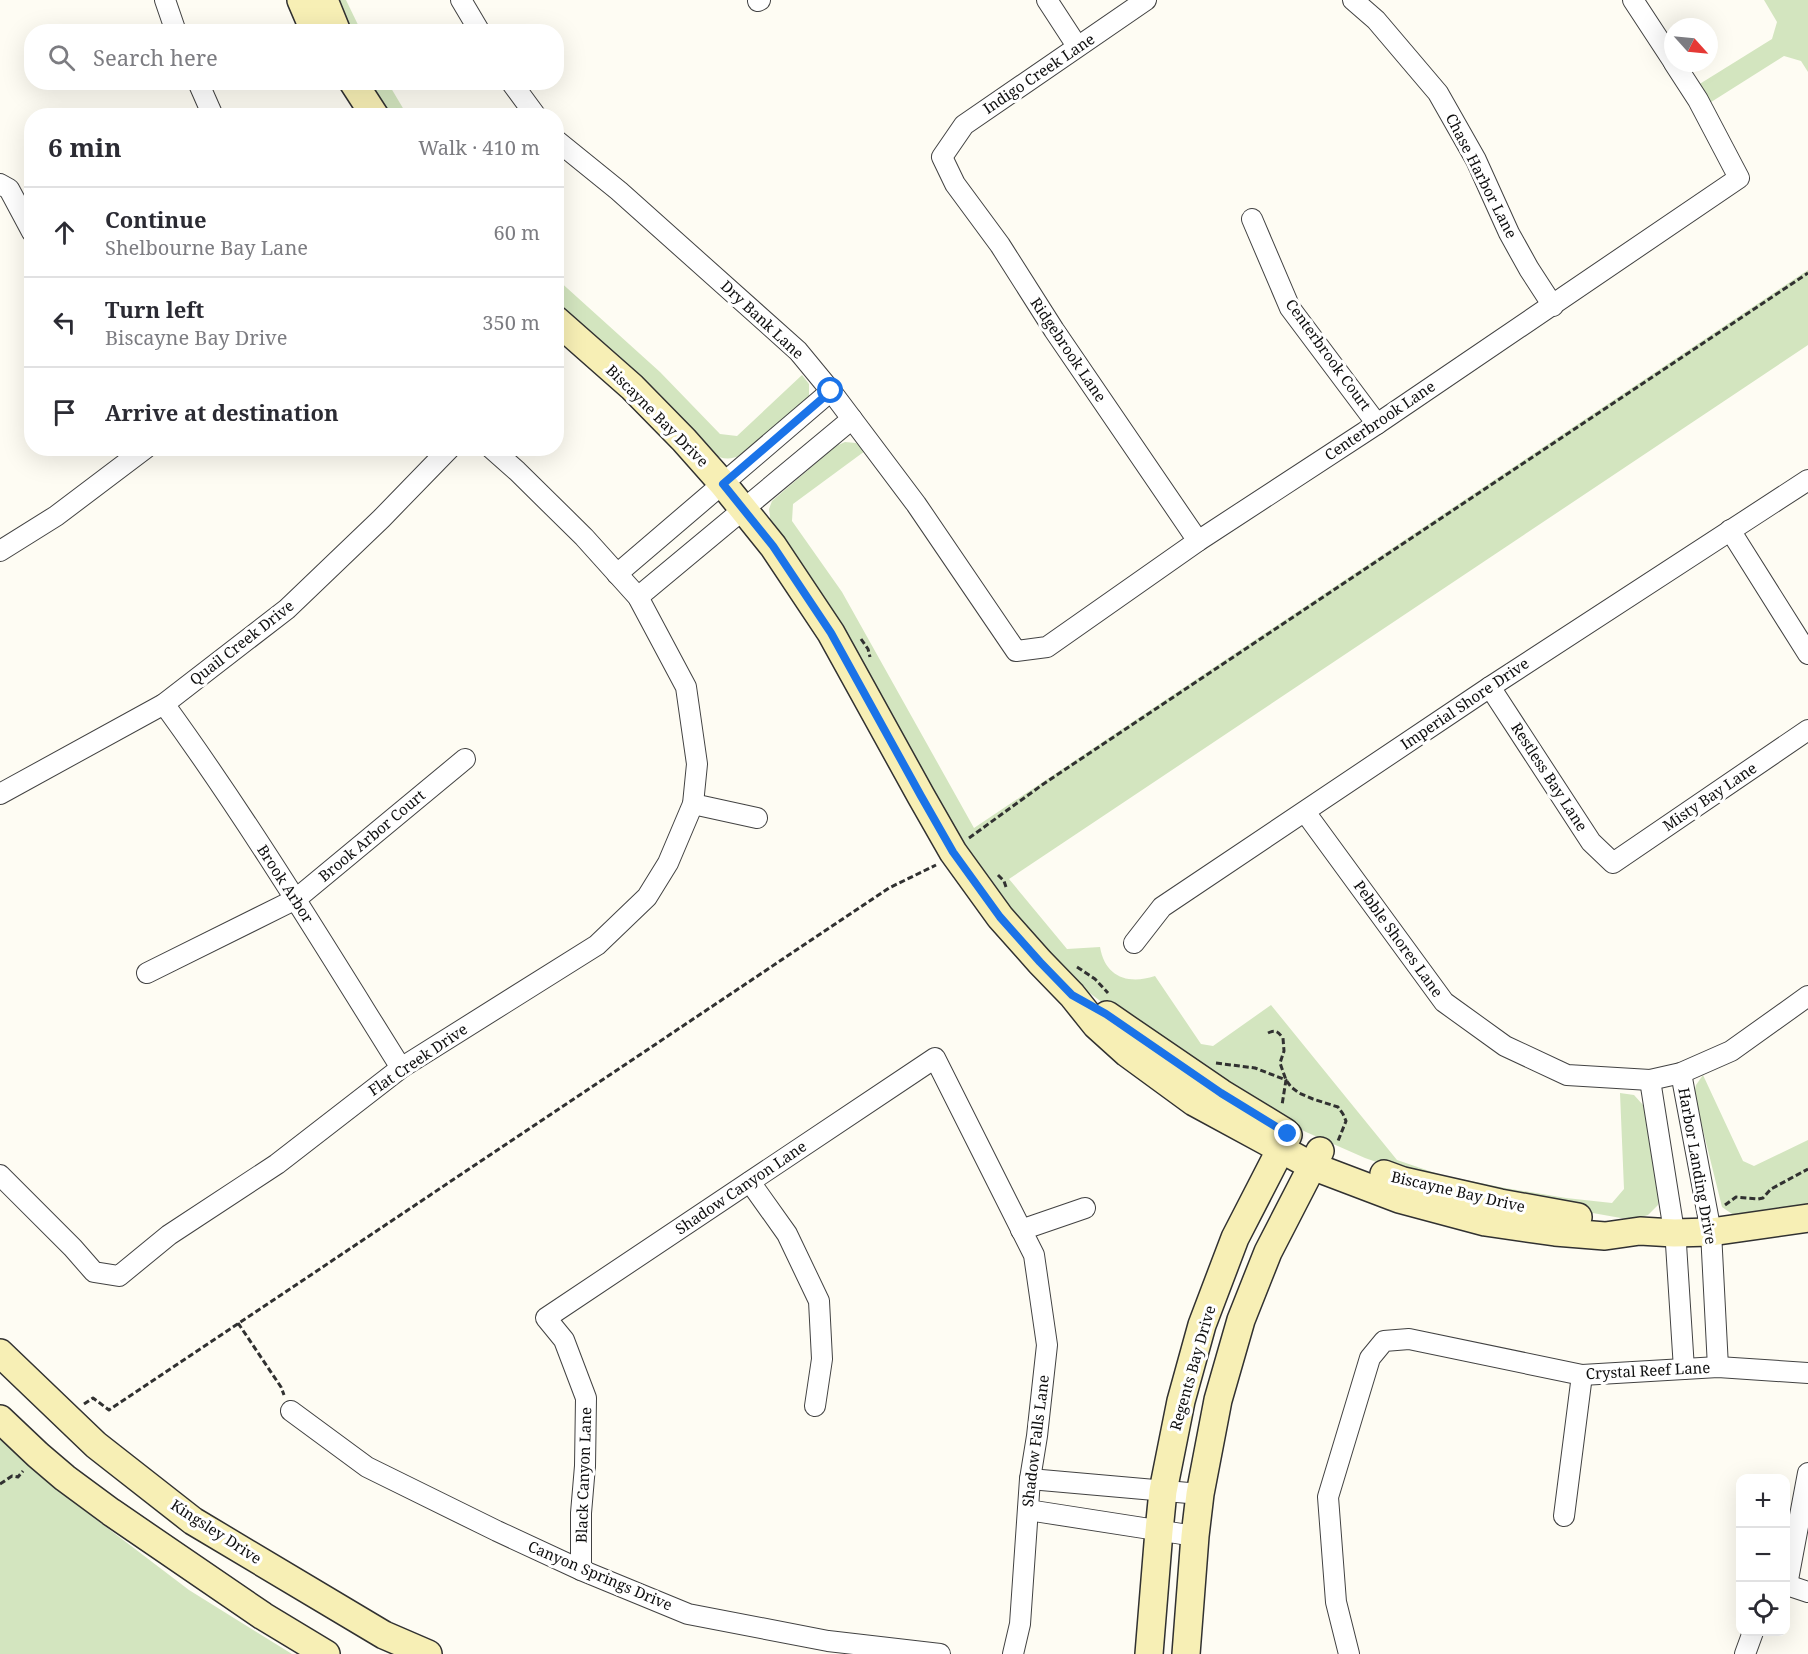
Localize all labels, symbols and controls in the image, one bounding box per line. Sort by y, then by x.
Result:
north arrow [1664,18,1718,72]
search box [24,24,564,90]
street label: Indigo Creek Lane [979,28,1098,118]
icon: search [45,41,78,74]
text: Search here [93,42,218,72]
street label: Chase Harbor Lane [1442,110,1522,241]
text: 6 min [48,129,122,165]
text: Walk · 410 m [418,134,540,161]
text: Continue [105,204,207,234]
icon: ahead [48,216,81,249]
text: 60 m [494,219,540,246]
text: Shelbourne Bay Lane [105,234,308,261]
street label: Dry Bank Lane [717,276,808,363]
street label: Ridgebrook Lane [1027,293,1111,405]
text: Turn left [105,294,204,324]
street label: Centerbrook Court [1282,295,1376,414]
icon: left [48,306,81,339]
text: 350 m [482,309,540,336]
text: Biscayne Bay Drive [105,324,287,351]
street label: Biscayne Bay Drive [602,360,713,471]
street label: Centerbrook Lane [1320,376,1439,465]
route start [817,377,843,403]
icon: arrive [48,396,81,429]
text: Arrive at destination [105,397,339,427]
street label: Quail Creek Drive [185,595,298,689]
street label: Imperial Shore Drive [1396,653,1532,754]
street label: Restless Bay Lane [1507,718,1592,835]
street label: Misty Bay Lane [1659,757,1760,835]
street label: Brook Arbor Court [314,785,429,886]
street label: Brook Arbor [253,841,319,926]
street label: Pebble Shores Lane [1350,876,1448,1001]
street label: Flat Creek Drive [364,1019,471,1100]
street label: Harbor Landing Drive [1674,1086,1722,1246]
route end [1274,1120,1300,1146]
street label: Shadow Canyon Lane [671,1136,810,1239]
street label: Biscayne Bay Drive [1389,1166,1527,1216]
street label: Regents Bay Drive [1165,1303,1219,1433]
street label: Crystal Reef Lane [1585,1357,1711,1383]
street label: Shadow Falls Lane [1017,1374,1053,1508]
street label: Black Canyon Lane [571,1407,595,1543]
map controls [1736,1474,1790,1636]
button: + [1736,1474,1790,1528]
street label: Kingsley Drive [167,1494,266,1568]
button: − [1736,1528,1790,1582]
street label: Canyon Springs Drive [525,1536,676,1615]
button: locate [1736,1582,1790,1636]

